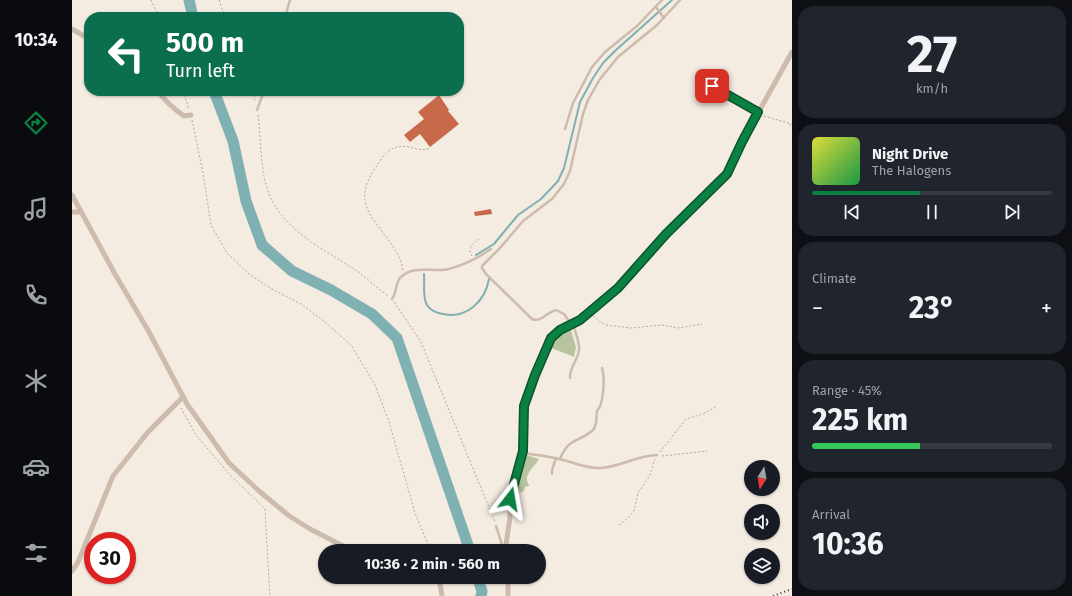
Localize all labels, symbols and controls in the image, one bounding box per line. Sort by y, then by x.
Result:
text: 27 [907,23,957,86]
text: 500 m [166,26,244,59]
icon: left [100,28,152,80]
text: 10:34 [15,29,57,51]
text: Turn left [166,60,235,82]
pin [695,69,729,103]
icon: arrive [701,75,723,97]
text: km/h [916,81,948,96]
icon: directions [22,109,50,137]
text: Night Drive [872,145,948,163]
text: The Halogens [872,163,951,178]
icon: music [22,195,50,223]
icon: previous [841,201,863,223]
icon: pause [921,201,943,223]
icon: next [1001,201,1023,223]
text: Climate [812,271,856,286]
icon: phone [22,281,50,309]
text: 23° [909,290,955,326]
text: − [812,295,823,322]
text: + [1041,295,1052,322]
icon: climate [22,367,50,395]
text: Range · 45% [812,383,882,398]
text: 225 km [812,402,908,438]
icon: car [22,453,50,481]
north arrow [744,460,780,496]
map controls [744,460,780,584]
position arrow [489,478,531,520]
button: sound [744,504,780,540]
text: Arrival [812,507,850,522]
text: 10:36 [812,526,884,562]
speed limit sign: 30 [84,532,136,584]
icon: filters [22,539,50,567]
button: layers [744,548,780,584]
text: 10:36 · 2 min · 560 m [364,555,500,573]

